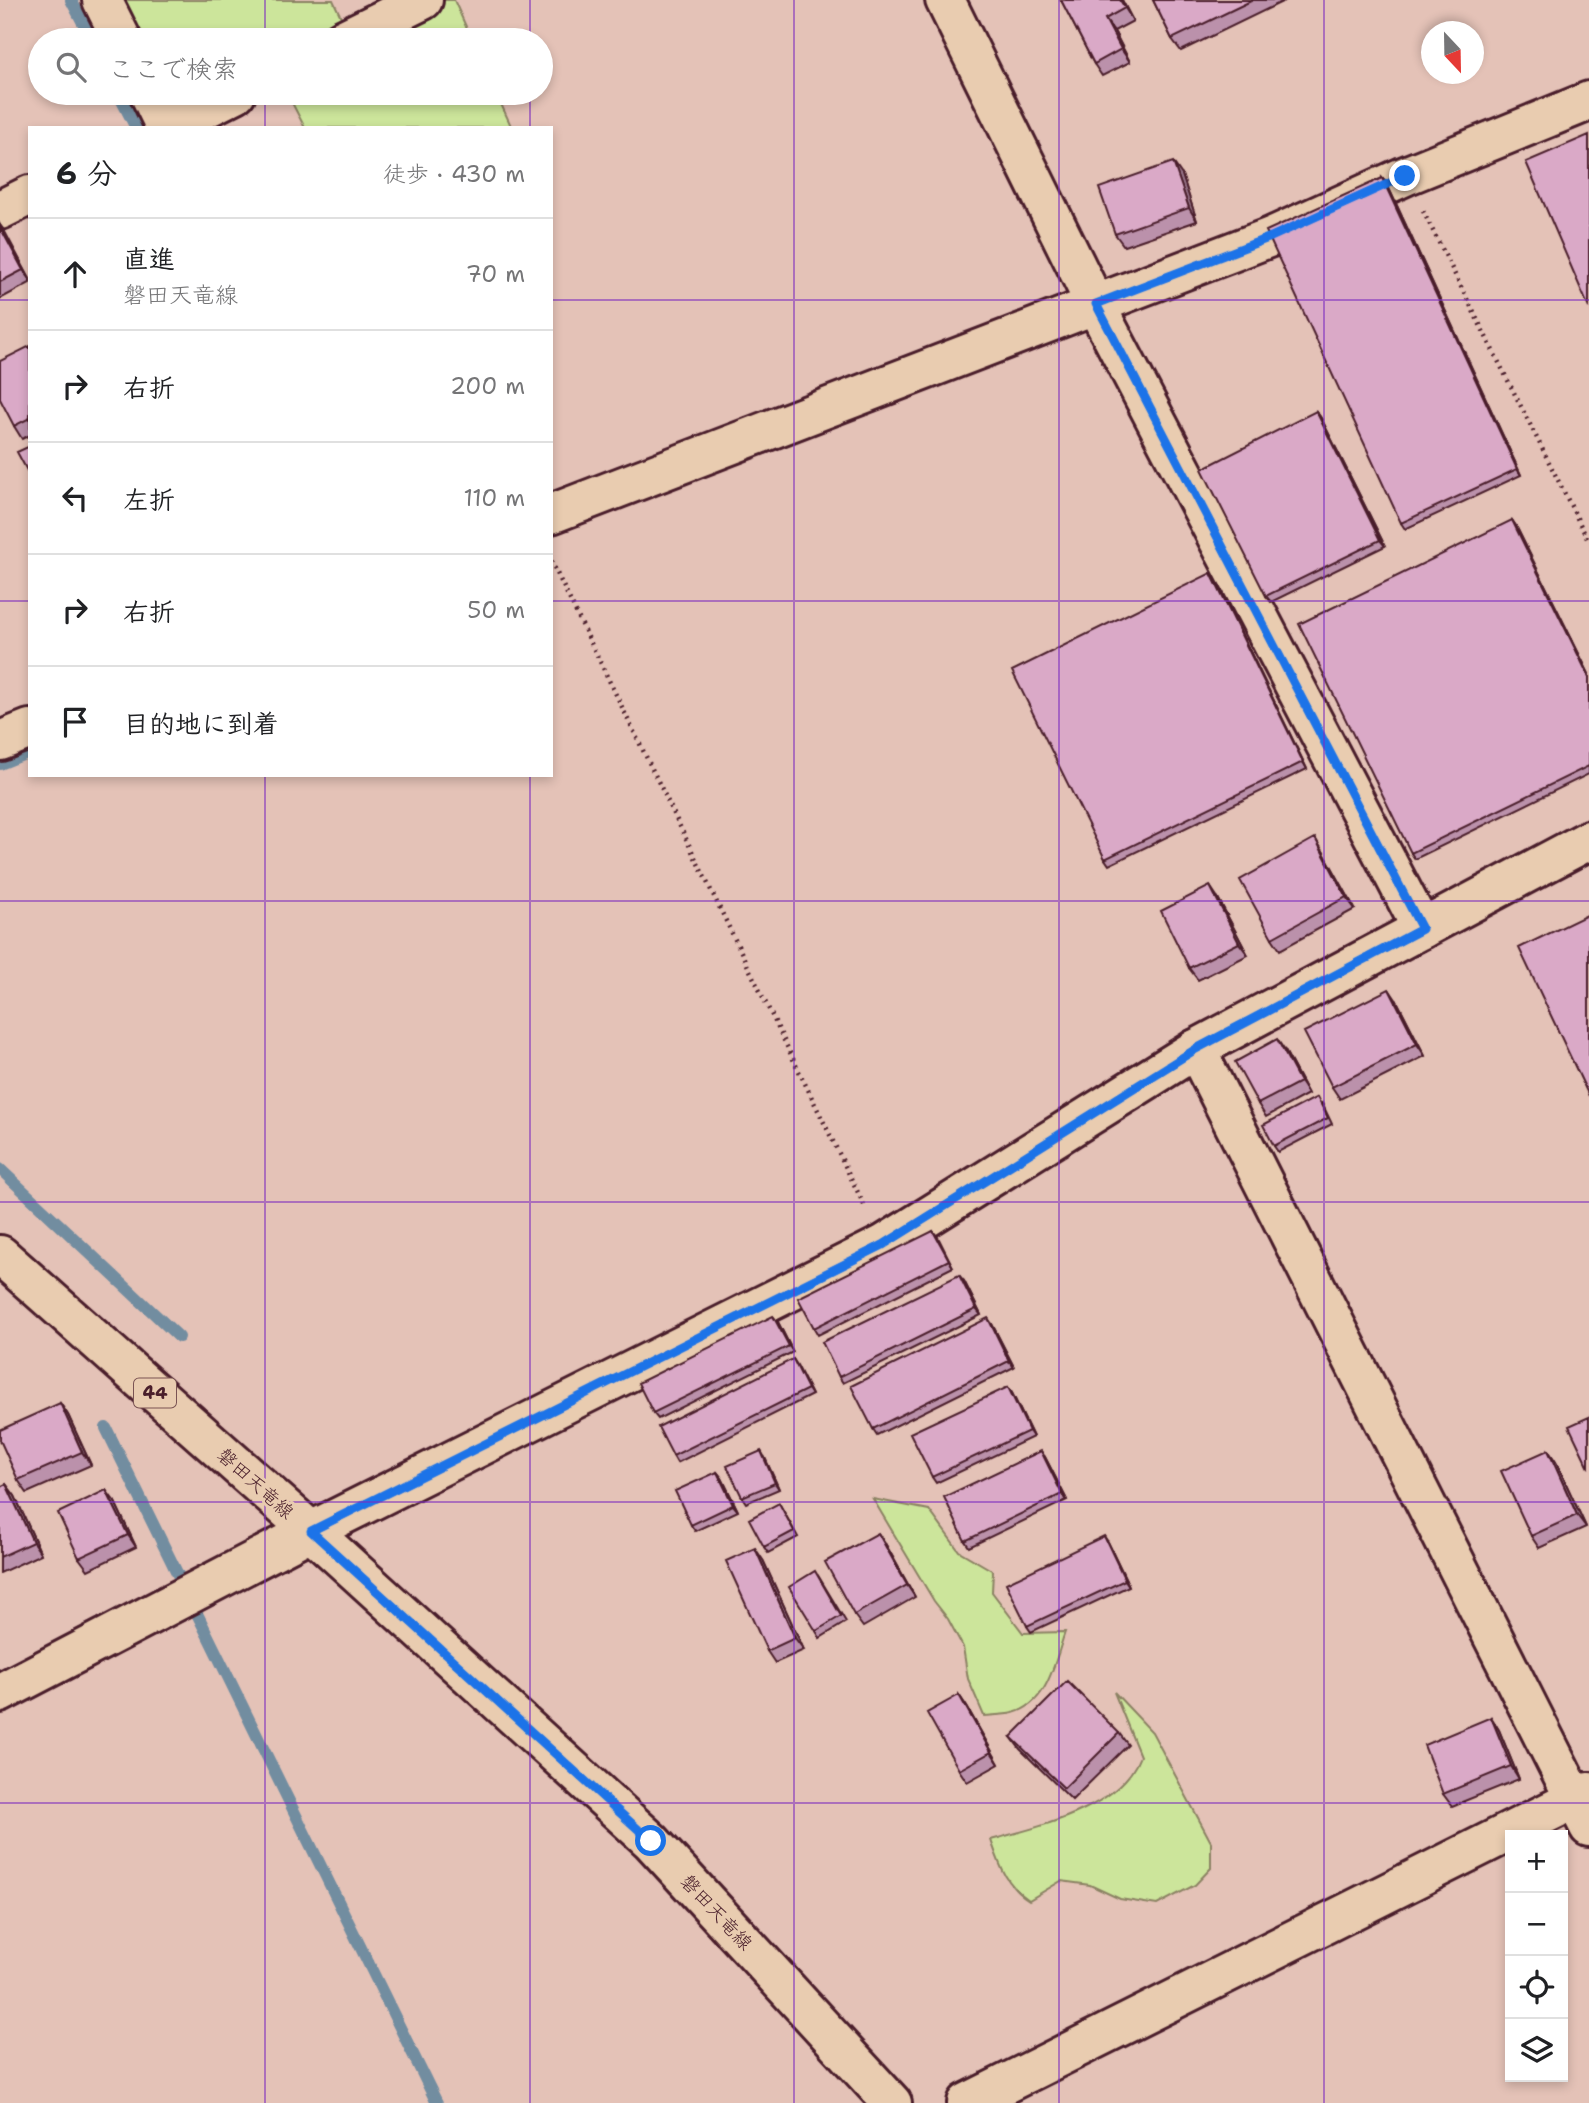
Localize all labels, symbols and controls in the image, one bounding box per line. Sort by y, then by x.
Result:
north arrow [1421,21,1484,84]
search box [28,28,553,105]
icon: search [52,48,90,86]
text: ここで検索 [108,51,238,86]
text: 6 分 [56,153,117,194]
text: 徒歩 · 430 m [383,159,525,189]
route end [1389,160,1420,191]
text: 直進 [123,241,175,276]
icon: ahead [56,255,94,293]
text: 70 m [466,259,525,289]
text: 磐田天竜線 [123,280,238,310]
icon: right [56,367,94,405]
text: 右折 [123,370,175,405]
text: 200 m [450,371,525,401]
icon: left [56,479,94,517]
text: 左折 [123,482,175,517]
text: 110 m [463,483,525,513]
icon: right [56,591,94,629]
text: 右折 [123,594,175,629]
text: 50 m [467,595,525,625]
icon: arrive [56,703,94,741]
text: 目的地に到着 [123,706,279,741]
road number: 44 [134,1378,176,1408]
street label: 磐田天竜線 [212,1442,299,1524]
route start [635,1825,666,1856]
map controls [1505,1830,1568,2082]
button: + [1505,1830,1568,1893]
street label: 磐田天竜線 [675,1869,758,1956]
button: − [1505,1893,1568,1956]
button: locate [1505,1956,1568,2019]
button: layers [1505,2019,1568,2082]

